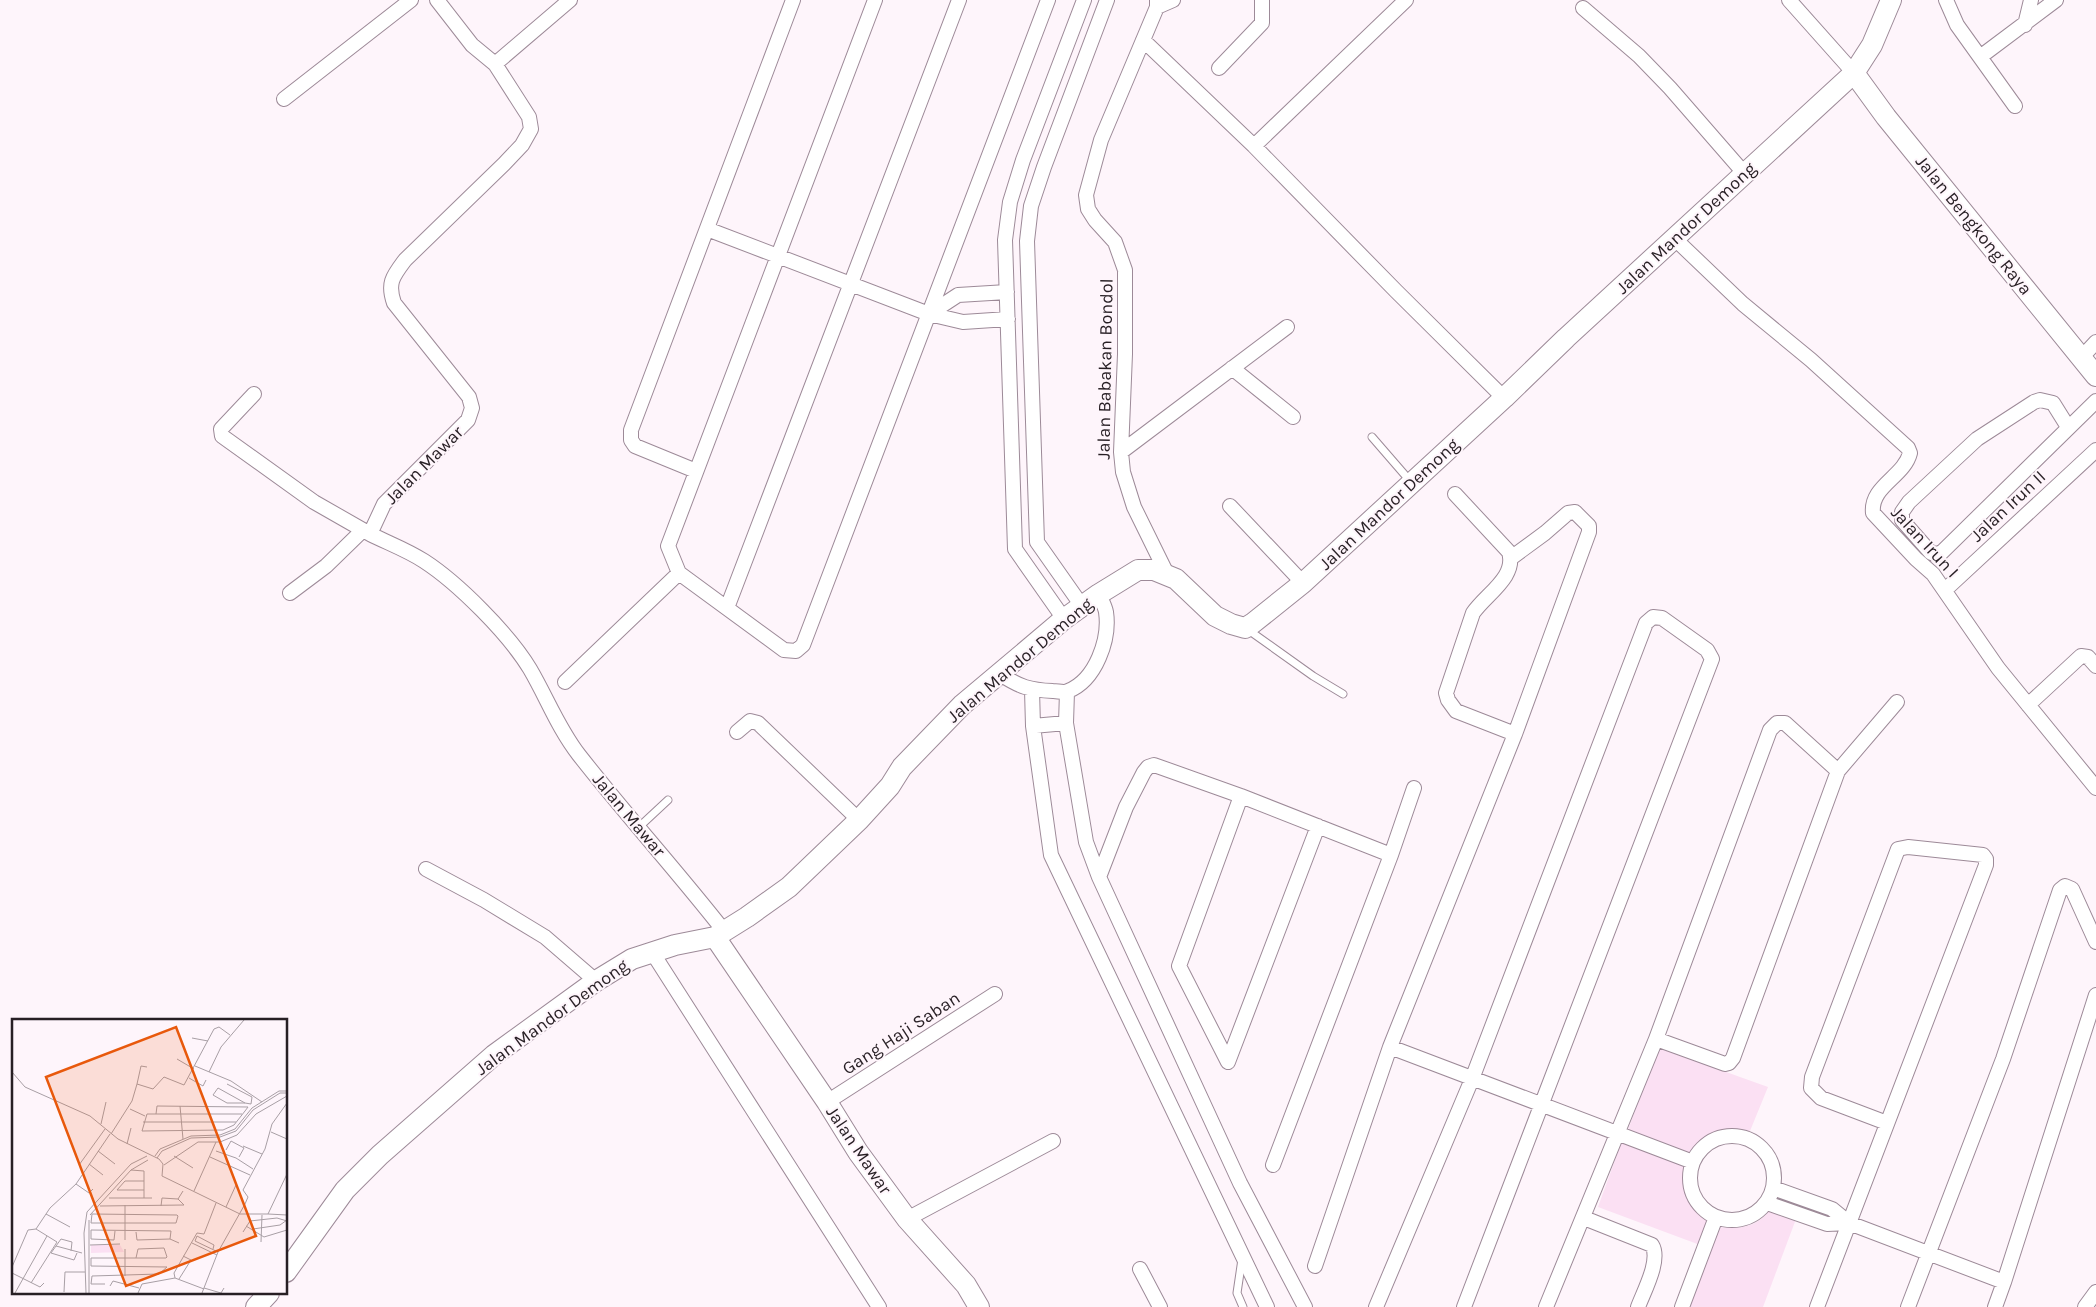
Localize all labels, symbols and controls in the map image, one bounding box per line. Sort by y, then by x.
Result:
street label: Jalan Bengkong Raya [1911,151,2037,299]
street label: Jalan Mandor Demong [1611,157,1761,299]
street label: Jalan Babakan Bondol [1092,278,1118,460]
street label: Jalan Mawar [380,421,468,509]
street label: Jalan Mandor Demong [1314,433,1464,575]
street label: Jalan Irun II [1966,466,2050,546]
street label: Jalan Irun I [1886,502,1964,582]
street label: Jalan Mandor Demong [943,593,1097,727]
street label: Jalan Mawar [588,769,670,861]
street label: Jalan Mandor Demong [471,954,633,1080]
street label: Gang Haji Saban [838,987,964,1079]
inset map [12,1019,288,1294]
street label: Jalan Mawar [821,1102,897,1199]

